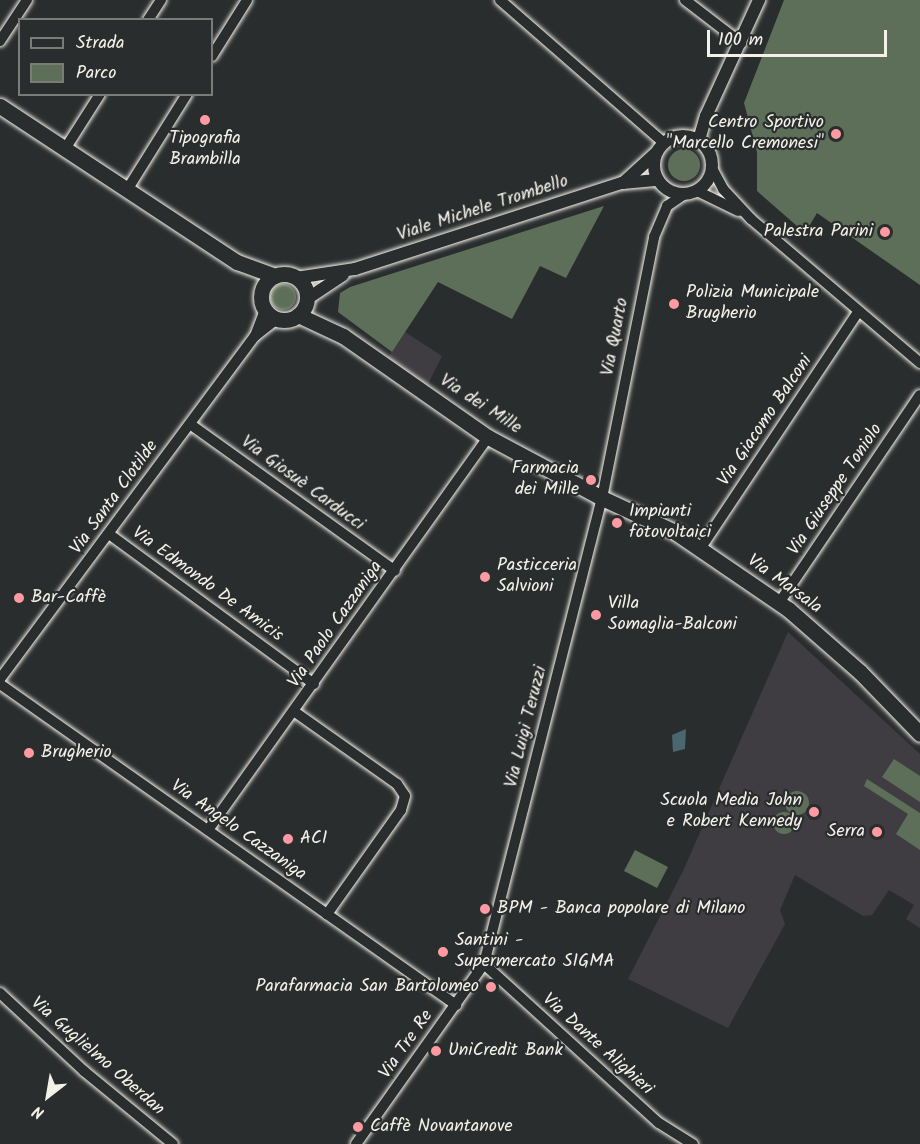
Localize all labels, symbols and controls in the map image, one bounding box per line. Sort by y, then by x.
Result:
legend [18,18,213,96]
scale bar [710,18,890,56]
text: 100 m [718,26,763,55]
text: Strada [76,29,124,58]
text: Parco [76,59,116,88]
marker: Tipografia Brambilla [198,113,212,127]
place label: Centro Sportivo "Marcello Cremonesi" [666,113,824,156]
marker: Centro Sportivo "Marcello Cremonesi" [829,127,843,141]
place label: Tipografia Brambilla [169,129,241,172]
street label: Viale Michele Trombello [395,171,571,247]
place label: Palestra Parini [764,221,873,243]
marker: Palestra Parini [878,225,892,239]
place label: Polizia Municipale Brugherio [686,283,819,326]
street label: Via Quarto [598,296,634,378]
marker: Polizia Municipale Brugherio [667,297,681,311]
street label: Via Giacomo Balconi [714,351,818,491]
street label: Via dei Mille [435,370,525,440]
street label: Via Giuseppe Toniolo [784,420,888,560]
street label: Via Giosuè Carducci [236,432,368,536]
street label: Via Santa Clotilde [66,437,164,559]
place label: Farmacia dei Mille [512,459,579,502]
marker: Farmacia dei Mille [584,473,598,487]
place label: Impianti fotovoltaici [629,502,711,544]
marker: Impianti fotovoltaici [610,516,624,530]
street label: Via Edmondo De Amicis [127,523,287,647]
street label: Via Marsala [742,551,826,619]
place label: Pasticceria Salvioni [497,556,577,598]
street label: Via Paolo Cazzaniga [284,557,388,693]
marker: Pasticceria Salvioni [478,570,492,584]
place label: Bar-Caffè [31,587,106,609]
marker: Bar-Caffè [12,591,26,605]
place label: Villa Somaglia-Balconi [608,594,737,636]
marker: Villa Somaglia-Balconi [589,608,603,622]
street label: Via Luigi Teruzzi [501,664,553,790]
place label: Brugherio [41,742,112,764]
marker: Brugherio [22,746,36,760]
street label: Via Angelo Cazzaniga [166,776,310,886]
place label: Scuola Media John e Robert Kennedy [661,791,802,834]
marker: Scuola Media John e Robert Kennedy [807,805,821,819]
place label: Serra [827,821,865,843]
marker: Serra [870,825,884,839]
place label: ACI [300,828,327,850]
marker: ACI [281,832,295,846]
place label: BPM - Banca popolare di Milano [497,898,746,920]
marker: BPM - Banca popolare di Milano [478,902,492,916]
place label: Santini - Supermercato SIGMA [455,931,614,974]
marker: Santini - Supermercato SIGMA [436,945,450,959]
place label: Parafarmacia San Bartolomeo [256,976,479,998]
marker: Parafarmacia San Bartolomeo [484,980,498,994]
street label: Via Dante Alighieri [537,989,657,1101]
street label: Via Guglielmo Oberdan [26,993,168,1121]
street label: Via Tre Re [375,1006,439,1084]
place label: UniCredit Bank [448,1040,563,1062]
marker: UniCredit Bank [429,1044,443,1058]
north arrow [18,1066,78,1126]
text: N [28,1099,49,1125]
place label: Caffè Novantanove [370,1116,513,1138]
marker: Caffè Novantanove [351,1120,365,1134]

